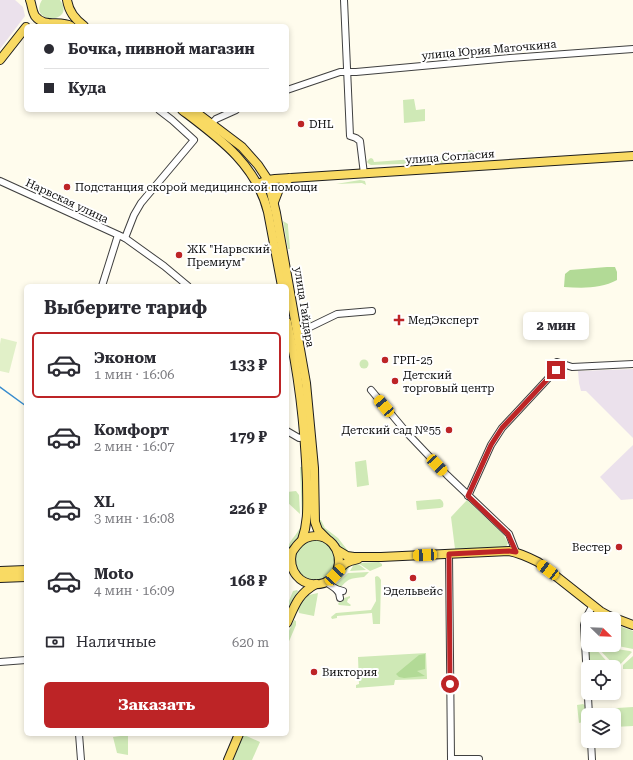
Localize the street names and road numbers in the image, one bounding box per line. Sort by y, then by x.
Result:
street label: улица Юрия Маточкина [421,38,557,62]
street label: улица Согласия [405,147,495,167]
street label: Нарвская улица [24,176,110,226]
street label: улица Гайдара [291,266,317,348]

